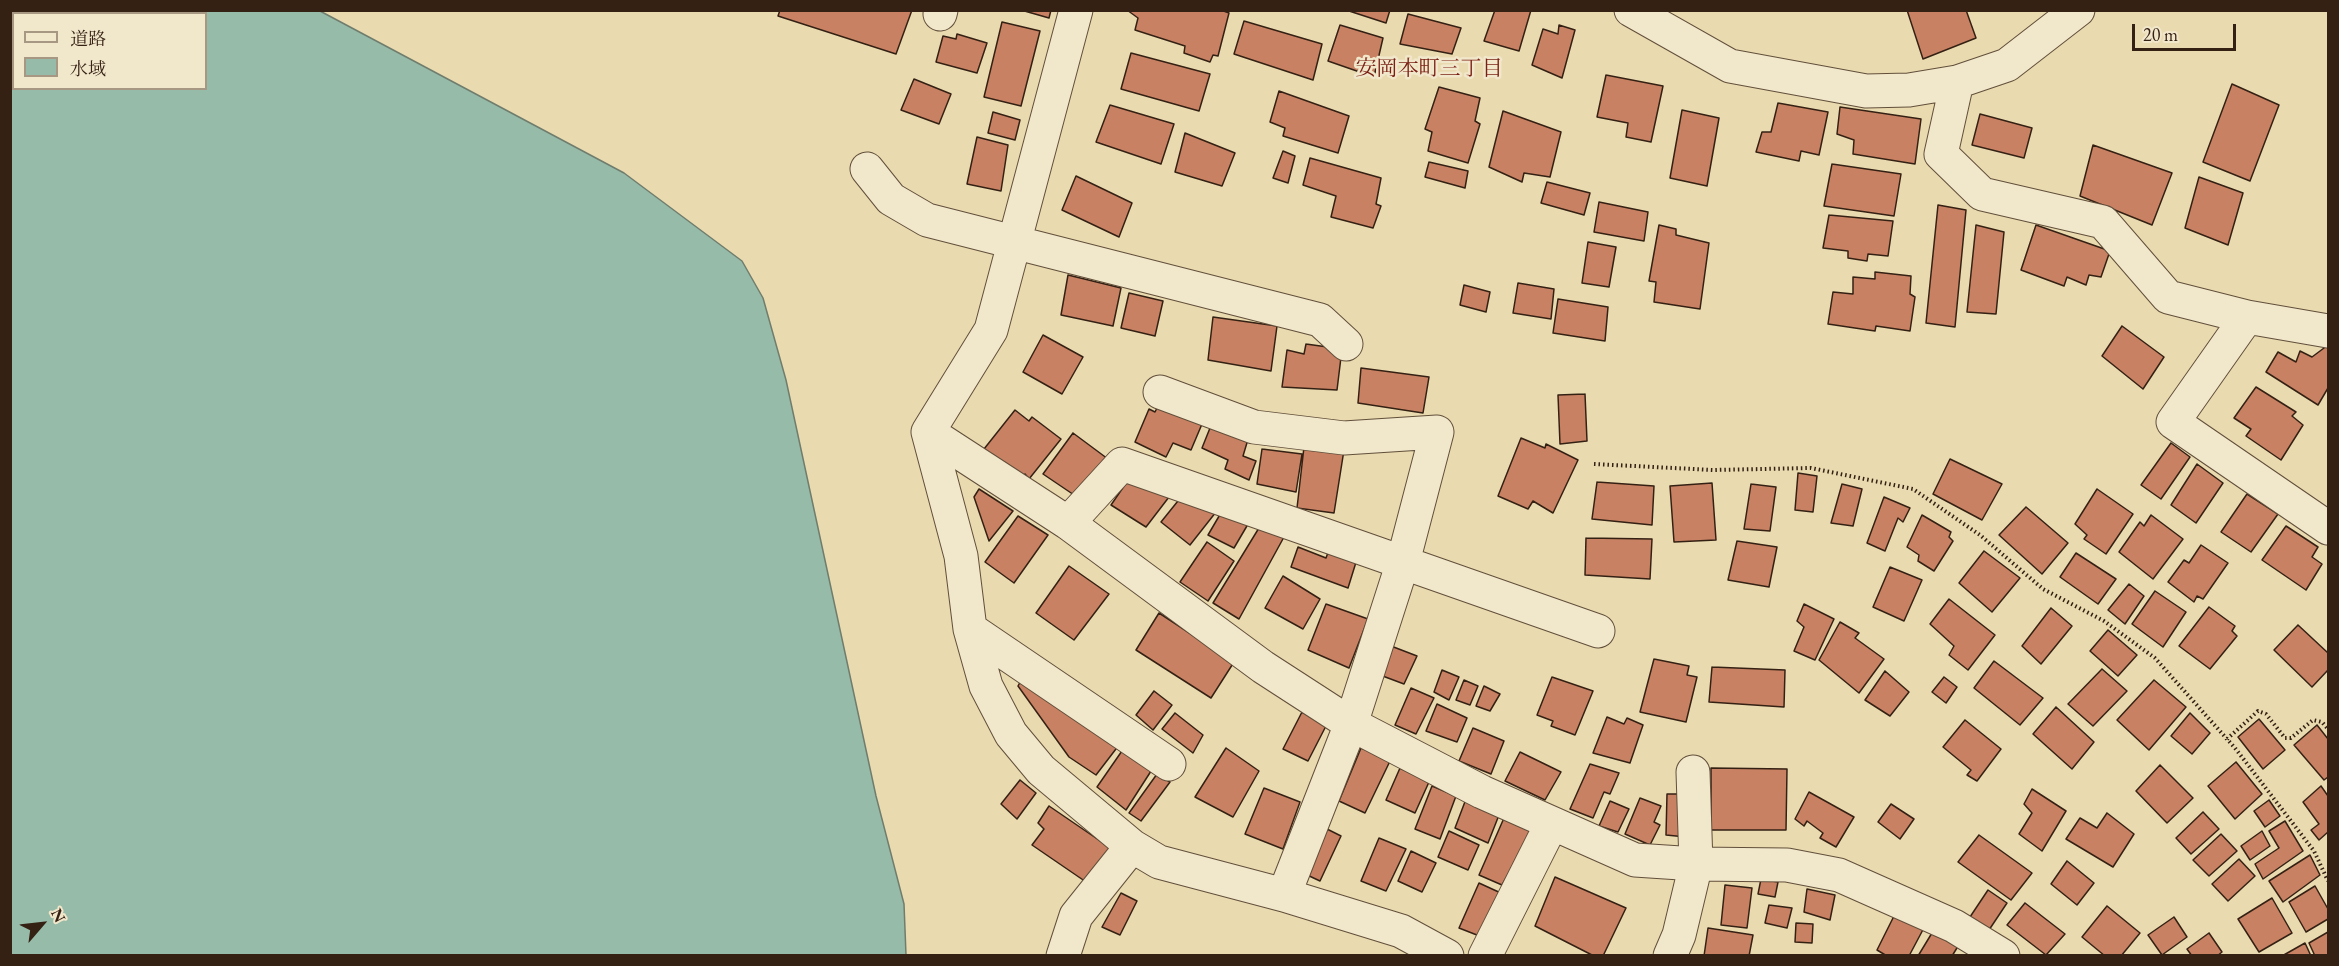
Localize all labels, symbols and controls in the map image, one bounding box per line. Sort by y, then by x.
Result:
legend [12,12,207,90]
scale bar [2135,12,2238,50]
text: 20 m [2143,23,2178,46]
text: 道路 [70,27,106,50]
district label: 安岡本町三丁目 [1356,56,1502,82]
text: 水域 [70,57,106,80]
north arrow [12,894,72,954]
text: N [46,905,71,926]

